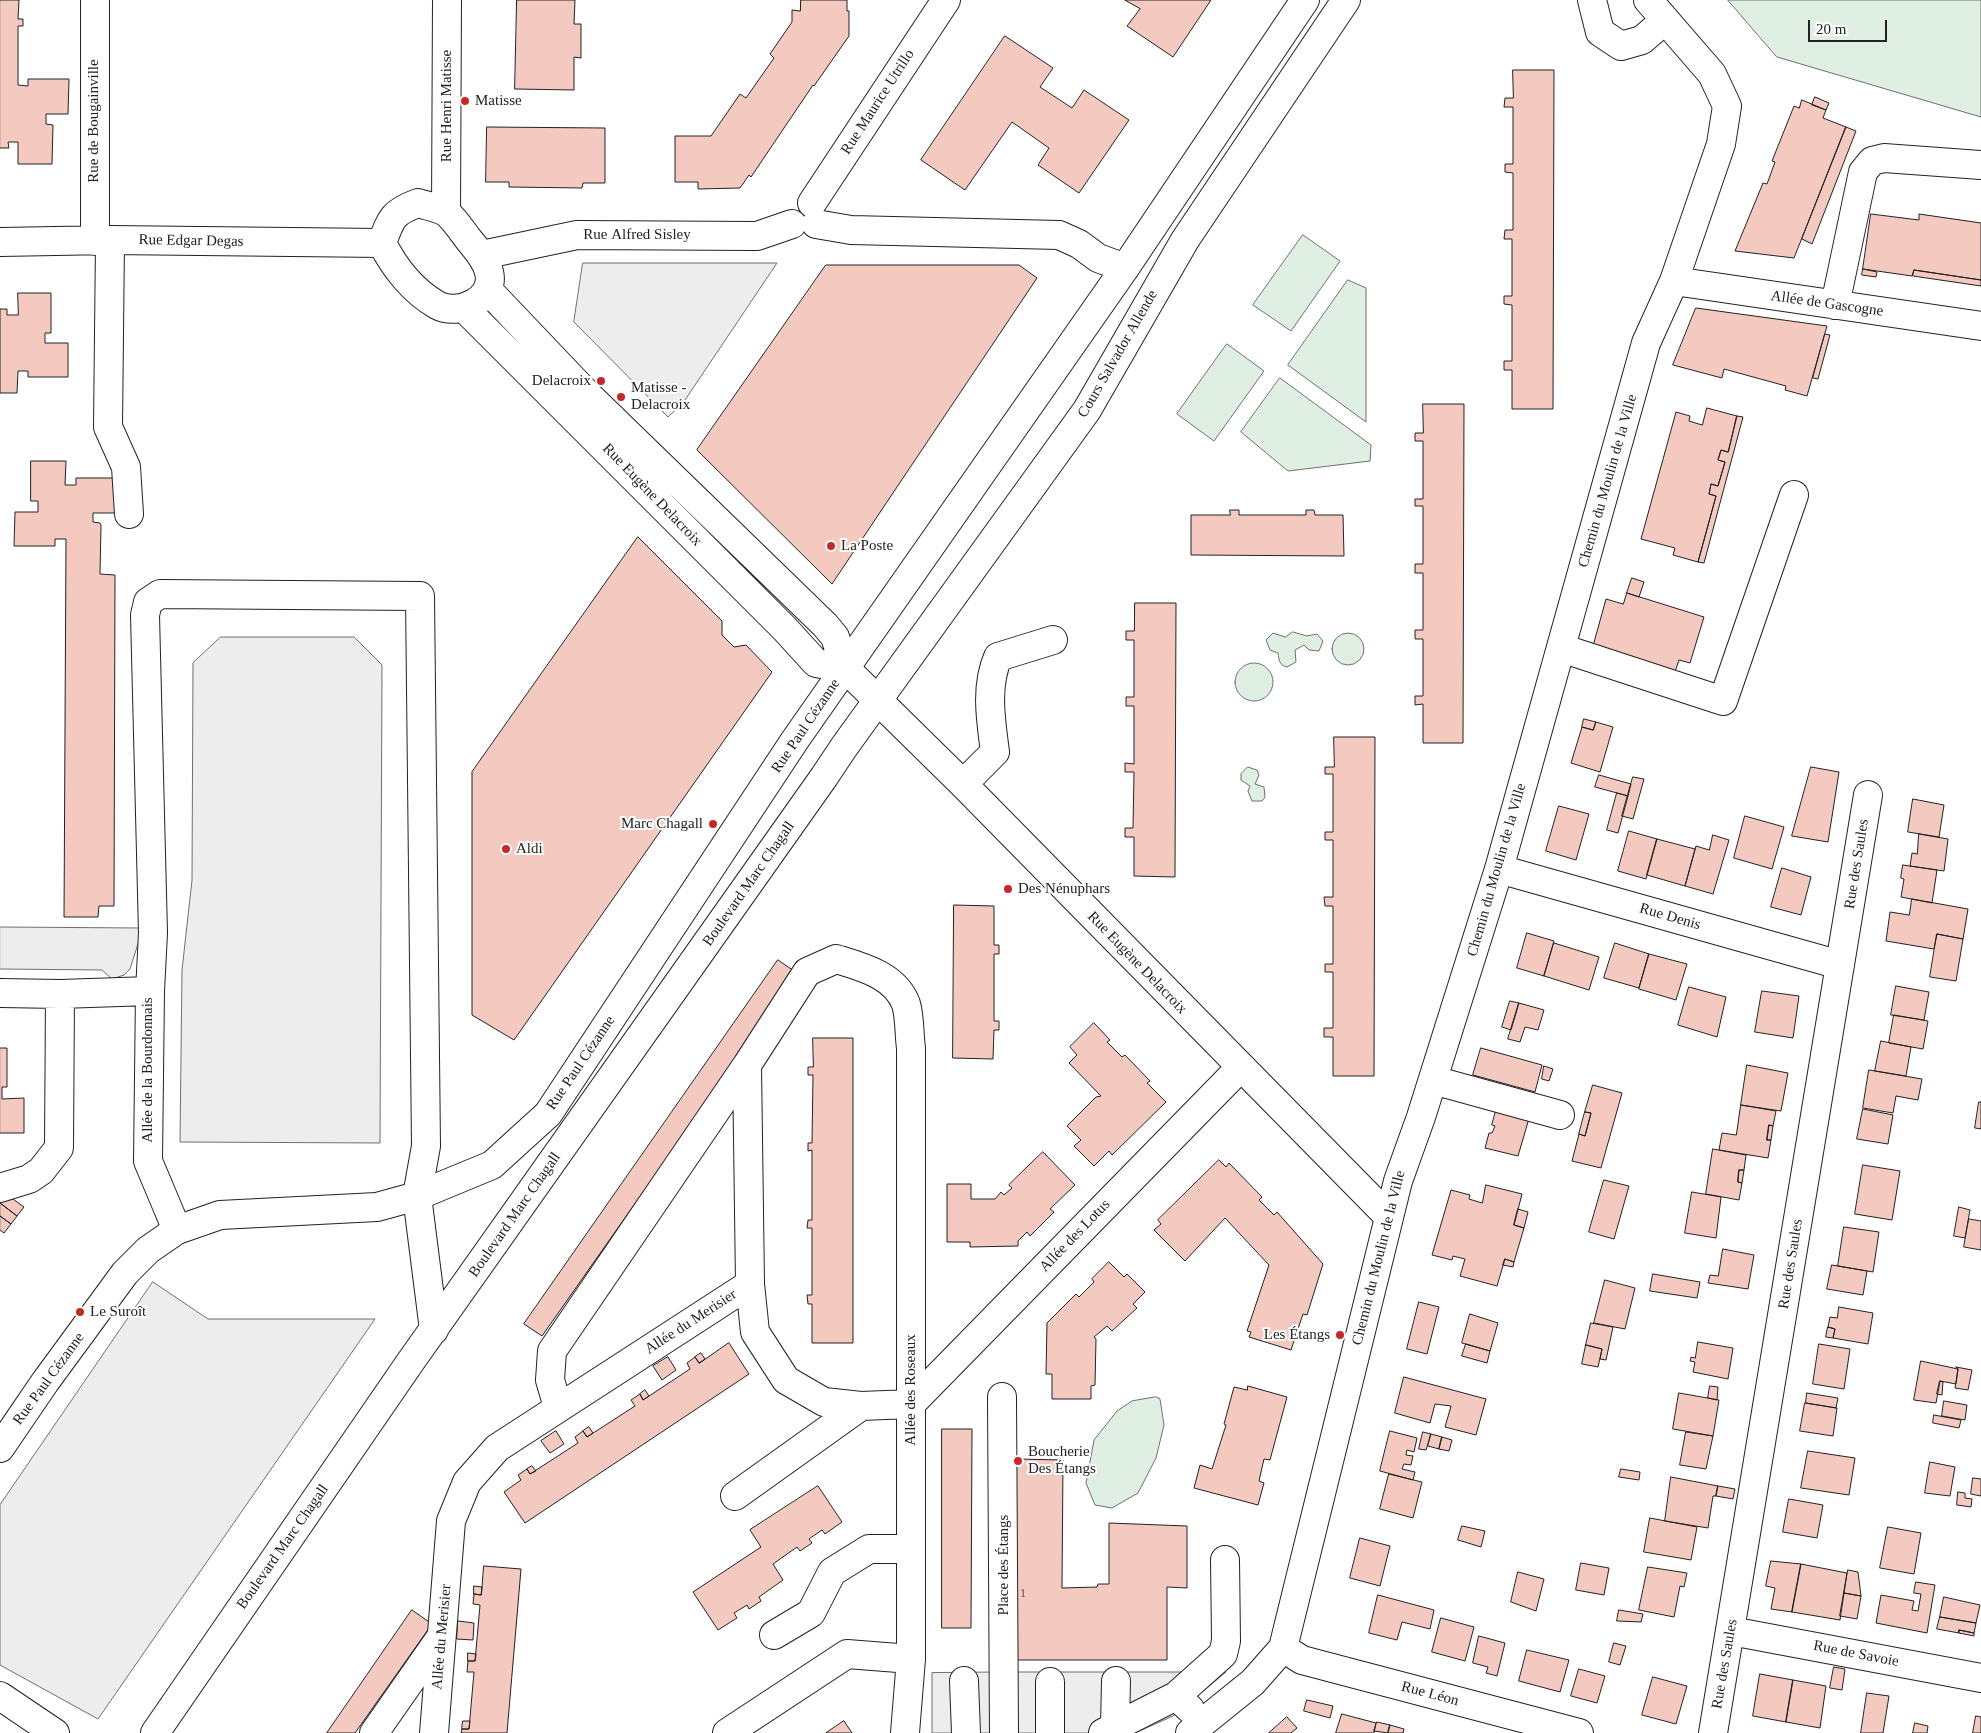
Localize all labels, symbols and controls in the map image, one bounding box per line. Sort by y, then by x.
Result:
scale bar [1811,10,1890,42]
text: 20 m [1816,21,1846,37]
street label: Rue Maurice Utrillo [837,46,919,158]
street label: Rue Henri Matisse [438,50,456,162]
street label: Rue de Bougainville [85,59,103,183]
place label: Matisse [475,92,522,110]
marker: Matisse [459,95,471,107]
street label: Rue Alfred Sisley [583,226,691,244]
street label: Rue Edgar Degas [138,231,244,251]
street label: Cours Salvador Allende [1074,287,1162,421]
street label: Allée de Gascogne [1770,287,1884,321]
place label: Delacroix [532,372,591,390]
marker: Delacroix [595,375,607,387]
place label: Matisse - Delacroix [631,379,690,414]
marker: Matisse - Delacroix [615,391,627,403]
street label: Chemin du Moulin de la Ville [1575,392,1641,570]
street label: Rue Eugène Delacroix [598,440,706,550]
place label: La Poste [841,537,893,555]
marker: La Poste [825,540,837,552]
street label: Rue Paul Cézanne [768,675,844,777]
street label: Chemin du Moulin de la Ville [1464,781,1530,959]
place label: Marc Chagall [621,815,703,833]
street label: Boulevard Marc Chagall [699,818,799,950]
marker: Marc Chagall [707,818,719,830]
street label: Rue des Saules [1841,818,1873,910]
place label: Aldi [516,840,543,858]
marker: Aldi [500,843,512,855]
place label: Des Nénuphars [1018,880,1110,898]
marker: Des Nénuphars [1002,883,1014,895]
street label: Rue Denis [1637,900,1703,934]
street label: Rue Eugène Delacroix [1083,908,1191,1018]
street label: Allée de la Bourdonnais [139,997,157,1143]
street label: Rue Paul Cézanne [543,1012,619,1114]
street label: Boulevard Marc Chagall [465,1149,565,1281]
street label: Chemin du Moulin de la Ville [1349,1169,1409,1347]
street label: Allée des Lotus [1036,1196,1114,1276]
street label: Rue des Saules [1775,1218,1807,1310]
street label: Allée du Merisier [642,1286,740,1358]
place label: Le Suroît [90,1303,146,1321]
marker: Le Suroît [74,1306,86,1318]
place label: Les Étangs [1264,1326,1330,1344]
street label: Rue Paul Cézanne [9,1329,89,1429]
marker: Les Étangs [1334,1329,1346,1341]
street label: Allée des Roseaux [902,1334,920,1446]
place label: Boucherie Des Étangs [1028,1443,1096,1478]
marker: Boucherie Des Étangs [1012,1455,1024,1467]
street label: Boulevard Marc Chagall [233,1481,333,1613]
street label: Place des Étangs [995,1515,1013,1615]
street label: Allée du Merisier [428,1584,456,1690]
house number: 1 [1020,1587,1026,1601]
street label: Rue des Saules [1708,1618,1742,1710]
street label: Rue de Savoie [1812,1637,1900,1671]
street label: Rue Léon [1399,1678,1461,1710]

